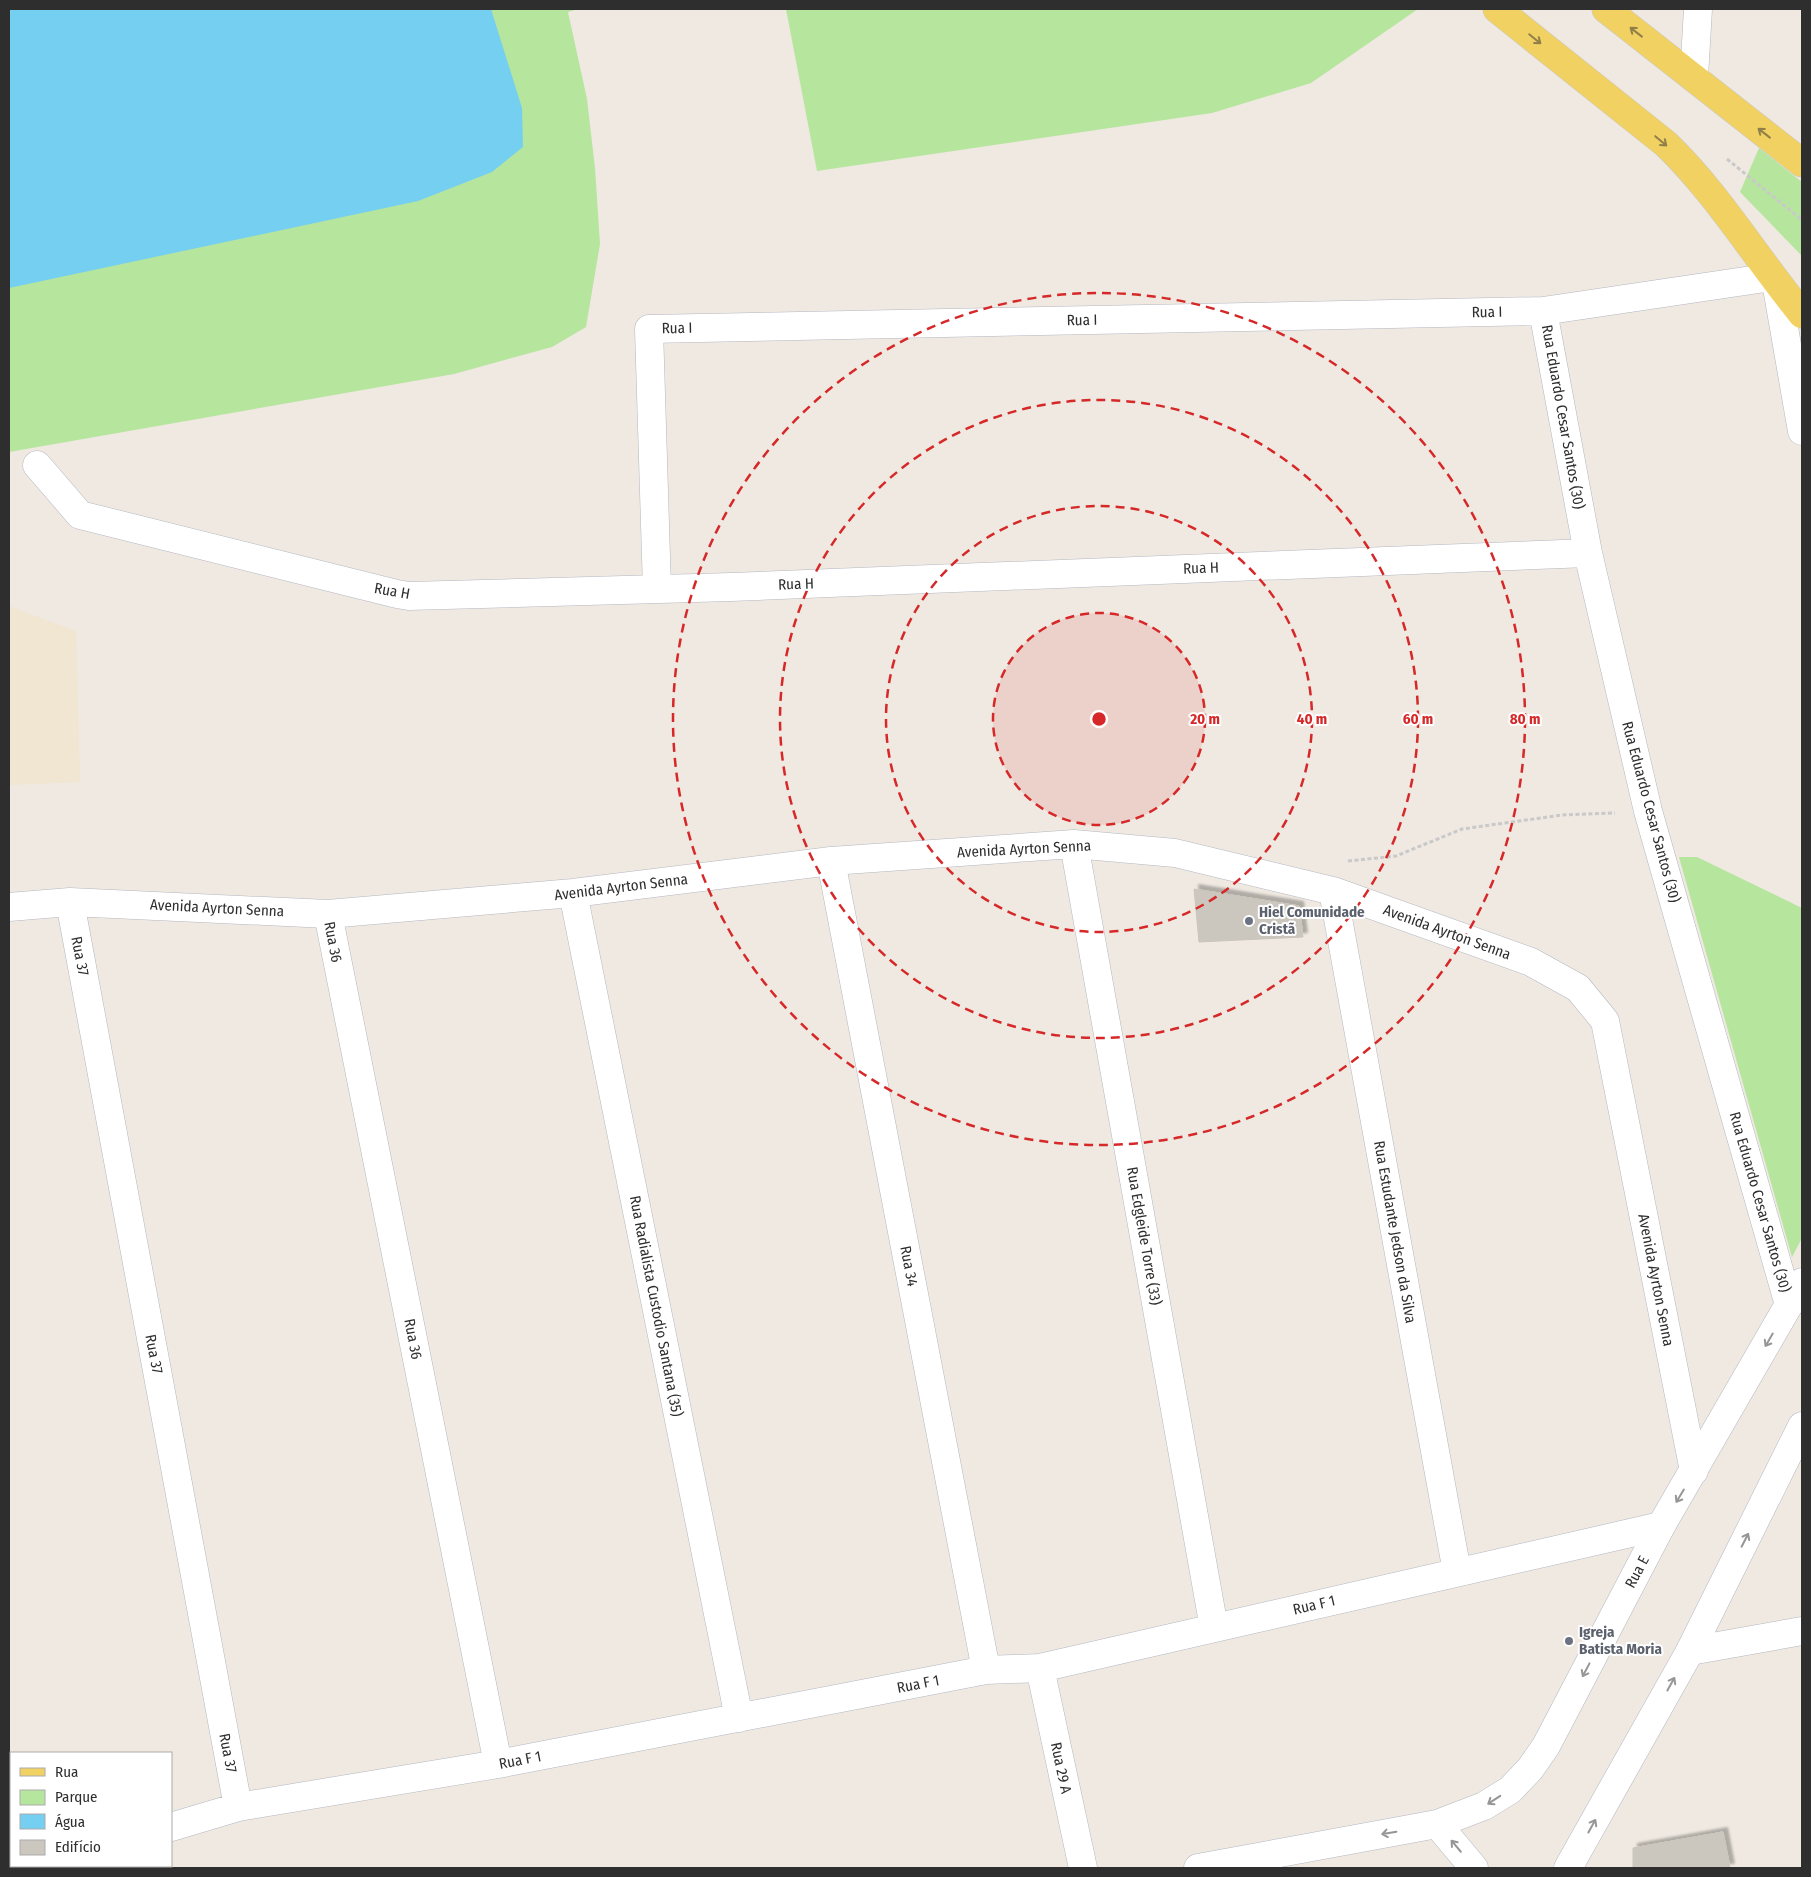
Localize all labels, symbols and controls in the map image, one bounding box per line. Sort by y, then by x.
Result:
one-way arrow [1629,27,1643,37]
one-way arrow [1528,34,1541,45]
one-way arrow [1758,127,1771,138]
one-way arrow [1654,135,1667,146]
street label: Rua I [1471,303,1503,321]
street label: Rua I [1066,311,1098,329]
street label: Rua I [661,319,693,337]
street label: Rua Eduardo Cesar Santos (30) [1538,323,1588,511]
street label: Rua H [1183,558,1219,578]
street label: Rua H [778,574,814,594]
street label: Rua H [373,579,411,603]
centre of rings [1090,710,1108,728]
text: 20 m [1189,710,1220,728]
text: 40 m [1297,710,1327,728]
text: 60 m [1403,710,1433,728]
text: 80 m [1510,710,1540,728]
street label: Rua Eduardo Cesar Santos (30) [1618,719,1684,905]
street label: Avenida Ayrton Senna [956,836,1092,862]
street label: Avenida Ayrton Senna [553,870,689,904]
street label: Avenida Ayrton Senna [149,895,285,921]
street label: Avenida Ayrton Senna [1381,901,1513,963]
place label: Hiel Comunidade Cristã [1259,903,1365,938]
marker: Hiel Comunidade Cristã [1243,915,1255,927]
street label: Rua 36 [320,920,346,964]
street label: Rua 37 [67,935,93,977]
street label: Rua Eduardo Cesar Santos (30) [1726,1110,1794,1294]
street label: Rua Estudante Jedson da Silva [1370,1139,1420,1325]
street label: Rua Edgleide Torre (33) [1123,1165,1165,1307]
street label: Rua Radialista Custodio Santana (35) [626,1194,686,1418]
street label: Avenida Ayrton Senna [1634,1212,1678,1348]
street label: Rua 34 [896,1244,922,1288]
street label: Rua 36 [400,1317,426,1361]
one-way arrow [1764,1332,1774,1347]
street label: Rua 37 [141,1333,167,1375]
one-way arrow [1674,1488,1684,1502]
one-way arrow [1741,1532,1751,1547]
street label: Rua E [1621,1553,1653,1591]
street label: Rua F 1 [1291,1591,1337,1619]
place label: Igreja Batista Moria [1579,1623,1662,1658]
marker: Igreja Batista Moria [1563,1635,1575,1647]
one-way arrow [1581,1662,1591,1677]
street label: Rua F 1 [895,1671,941,1697]
one-way arrow [1667,1677,1677,1692]
street label: Rua 37 [215,1732,241,1774]
street label: Rua 29 A [1047,1741,1075,1795]
street label: Rua F 1 [497,1747,543,1773]
legend [10,1752,172,1867]
text: Rua [55,1763,78,1781]
text: Parque [55,1788,98,1806]
one-way arrow [1487,1796,1501,1806]
text: Água [55,1813,85,1831]
one-way arrow [1587,1819,1597,1833]
one-way arrow [1382,1829,1398,1839]
text: Edifício [55,1838,101,1856]
one-way arrow [1450,1840,1461,1853]

